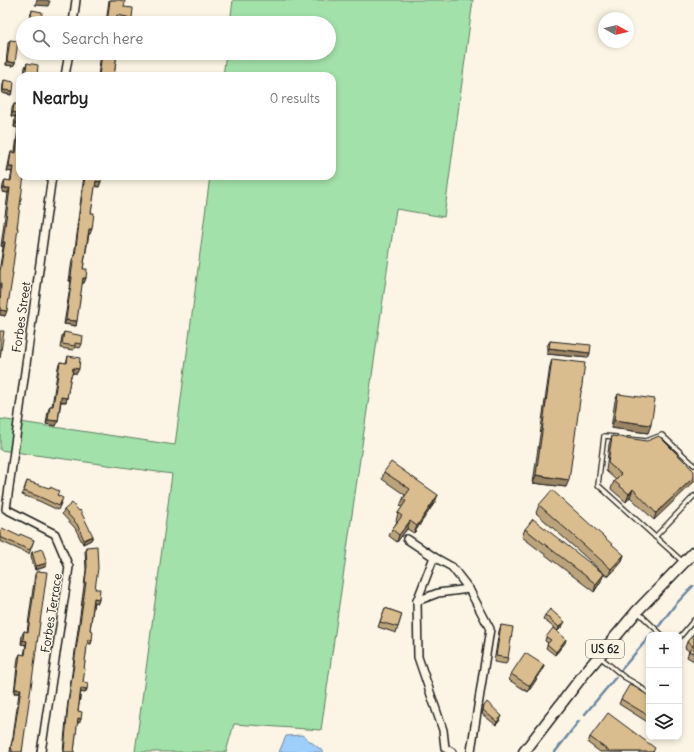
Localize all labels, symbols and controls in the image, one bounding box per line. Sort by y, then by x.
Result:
north arrow [598,12,634,48]
search box [16,16,336,60]
icon: search [30,27,52,49]
text: Search here [62,29,143,48]
text: Nearby [32,87,88,109]
text: 0 results [270,90,320,107]
street label: Forbes Street [9,281,33,353]
street label: Forbes Terrace [37,572,65,654]
map controls [646,632,682,740]
button: + [646,632,682,668]
road number: US 62 [586,640,624,658]
button: − [646,668,682,704]
button: layers [646,704,682,740]

